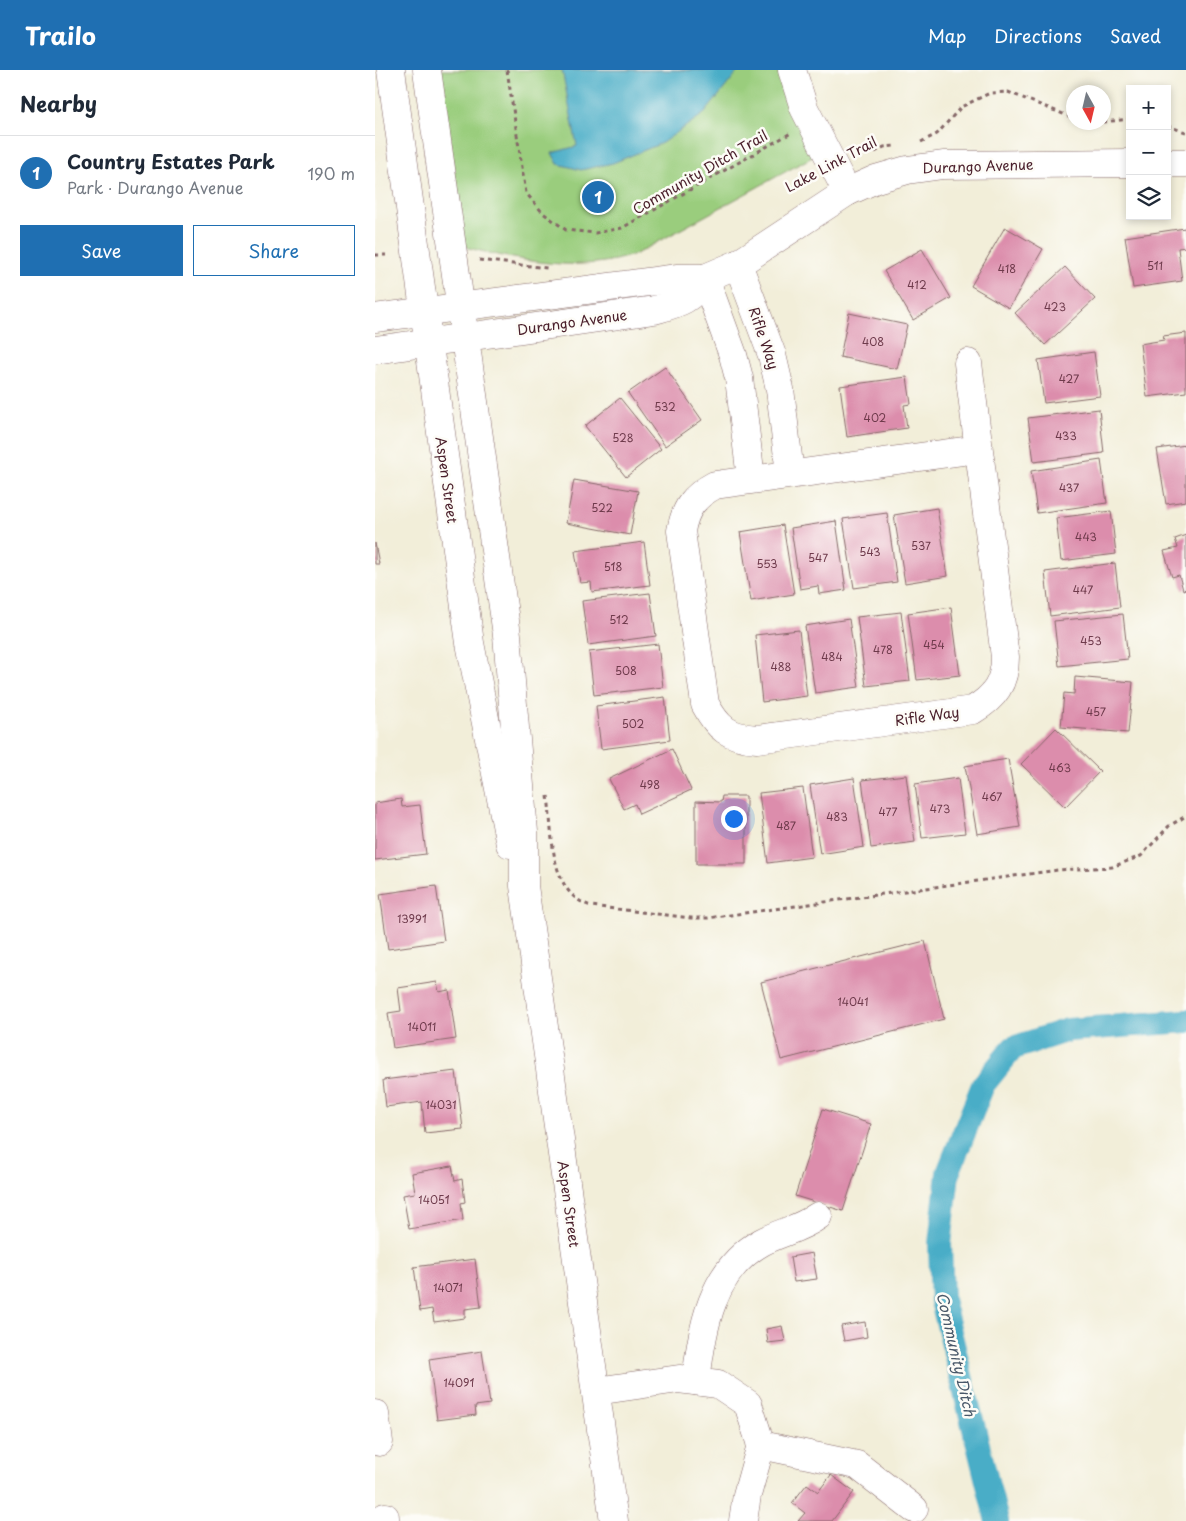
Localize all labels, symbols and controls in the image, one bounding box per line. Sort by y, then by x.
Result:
text: Trailo [25,17,96,53]
text: Map [928,22,966,49]
text: Directions [994,22,1082,49]
text: Saved [1110,22,1161,49]
north arrow [1066,85,1111,130]
map controls [1126,85,1171,220]
button: + [1126,85,1171,130]
text: Nearby [20,87,97,119]
street label: Community Ditch Trail [628,125,772,219]
button: − [1126,130,1171,175]
street label: Lake Link Trail [781,131,881,197]
text: Country Estates Park [67,147,275,175]
street label: Durango Avenue [922,154,1034,178]
text: 1 [32,161,40,185]
text: 190 m [307,161,355,185]
text: Park · Durango Avenue [67,175,243,199]
button: layers [1126,175,1171,220]
pin: 1 [582,178,614,216]
button: Save [20,225,183,276]
button: Share [193,225,355,276]
house number: 511 [1147,257,1163,274]
house number: 418 [998,260,1016,277]
house number: 412 [907,276,927,293]
house number: 423 [1044,298,1066,315]
street label: Durango Avenue [516,304,629,340]
street label: Rifle Way [743,304,785,372]
house number: 408 [862,333,884,350]
house number: 427 [1059,370,1079,387]
house number: 532 [654,398,676,415]
house number: 402 [864,409,887,426]
house number: 433 [1055,427,1077,444]
house number: 528 [612,429,634,446]
street label: Aspen Street [431,435,464,525]
house number: 437 [1059,479,1079,496]
house number: 522 [591,499,613,516]
house number: 443 [1075,528,1097,545]
house number: 537 [911,537,931,554]
house number: 543 [859,543,881,560]
house number: 547 [808,549,828,566]
house number: 553 [756,555,778,572]
house number: 518 [604,558,622,575]
house number: 447 [1073,581,1093,598]
house number: 512 [609,611,629,628]
house number: 453 [1080,632,1102,649]
house number: 454 [923,636,945,653]
house number: 478 [873,641,893,658]
house number: 484 [821,648,843,665]
house number: 488 [771,658,792,675]
house number: 508 [615,662,637,679]
street label: Rifle Way [893,701,961,731]
house number: 457 [1086,703,1106,720]
house number: 502 [622,715,644,732]
house number: 463 [1049,759,1071,776]
house number: 498 [640,776,660,793]
house number: 467 [982,788,1002,805]
house number: 473 [930,800,950,817]
house number: 477 [878,803,898,820]
your location [721,806,747,832]
house number: 483 [826,808,848,825]
house number: 487 [776,817,796,834]
house number: 13991 [397,910,427,927]
house number: 14041 [837,993,869,1010]
house number: 14011 [408,1018,436,1035]
house number: 14031 [426,1096,456,1113]
street label: Aspen Street [553,1159,586,1249]
house number: 14051 [418,1191,450,1208]
house number: 14071 [433,1279,463,1296]
water label: Community Ditch [932,1290,983,1419]
house number: 14091 [444,1374,475,1391]

